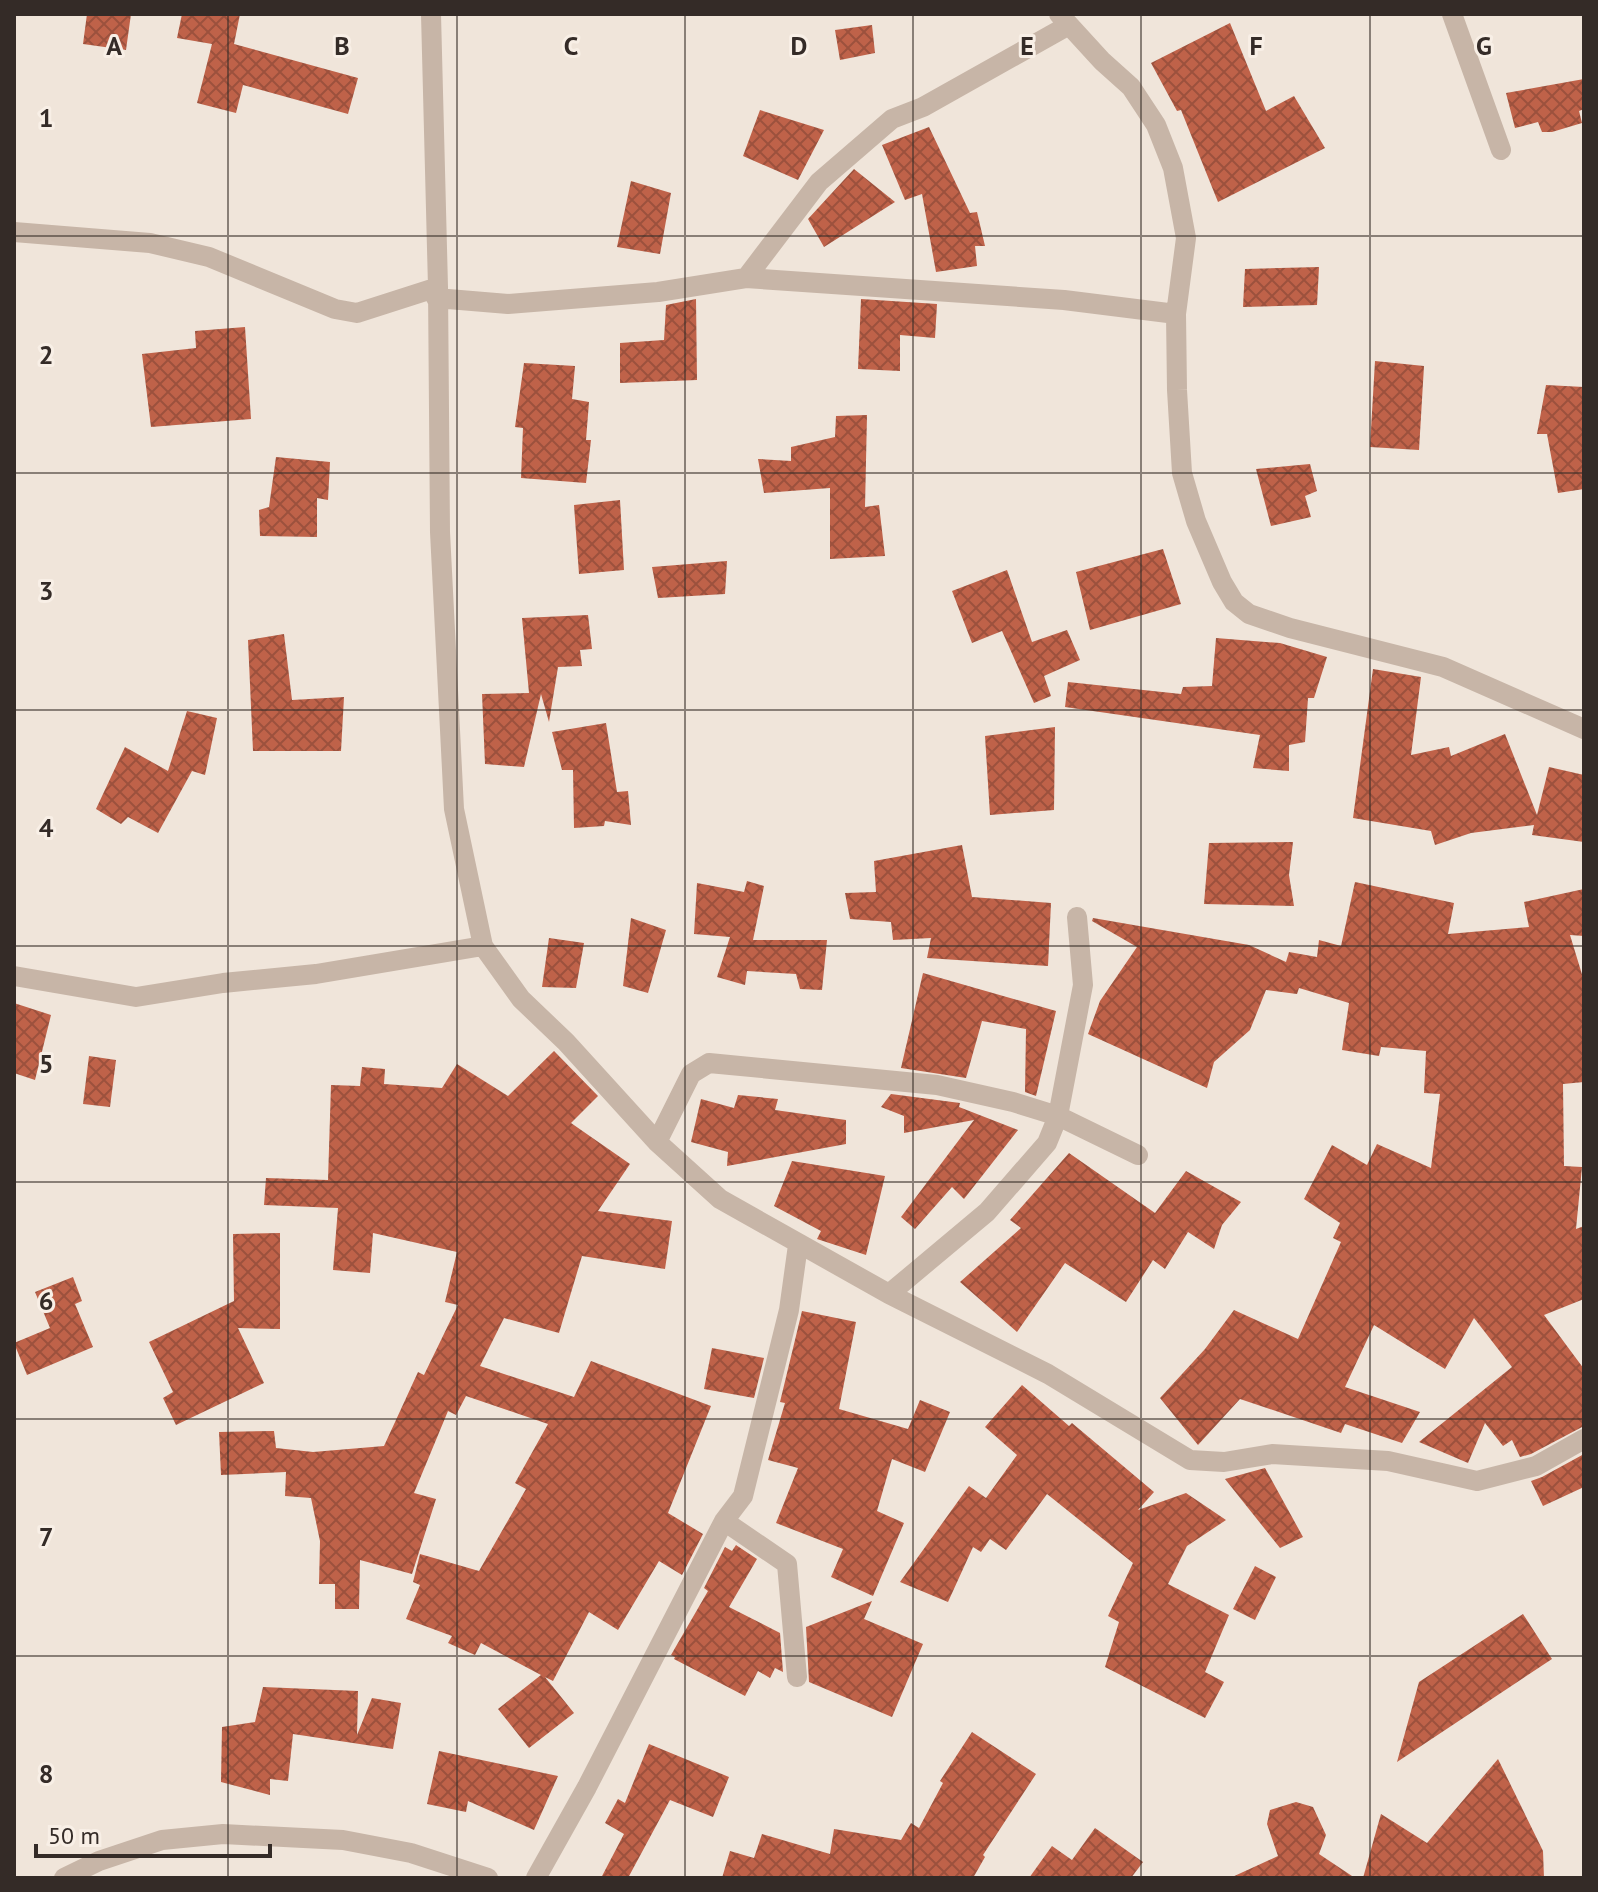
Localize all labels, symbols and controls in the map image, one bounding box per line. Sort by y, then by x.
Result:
text: A [106,29,122,62]
text: B [334,29,350,62]
text: C [564,29,578,62]
text: D [791,29,807,62]
text: E [1020,29,1034,62]
text: F [1249,29,1263,62]
text: G [1476,29,1492,62]
text: 1 [39,101,53,134]
text: 2 [39,338,53,371]
text: 3 [39,574,53,607]
text: 4 [39,811,54,844]
text: 5 [39,1047,53,1080]
text: 6 [39,1284,53,1317]
text: 7 [39,1520,53,1553]
text: 8 [39,1757,53,1790]
scale bar [36,1808,270,1858]
text: 50 m [48,1820,100,1851]

